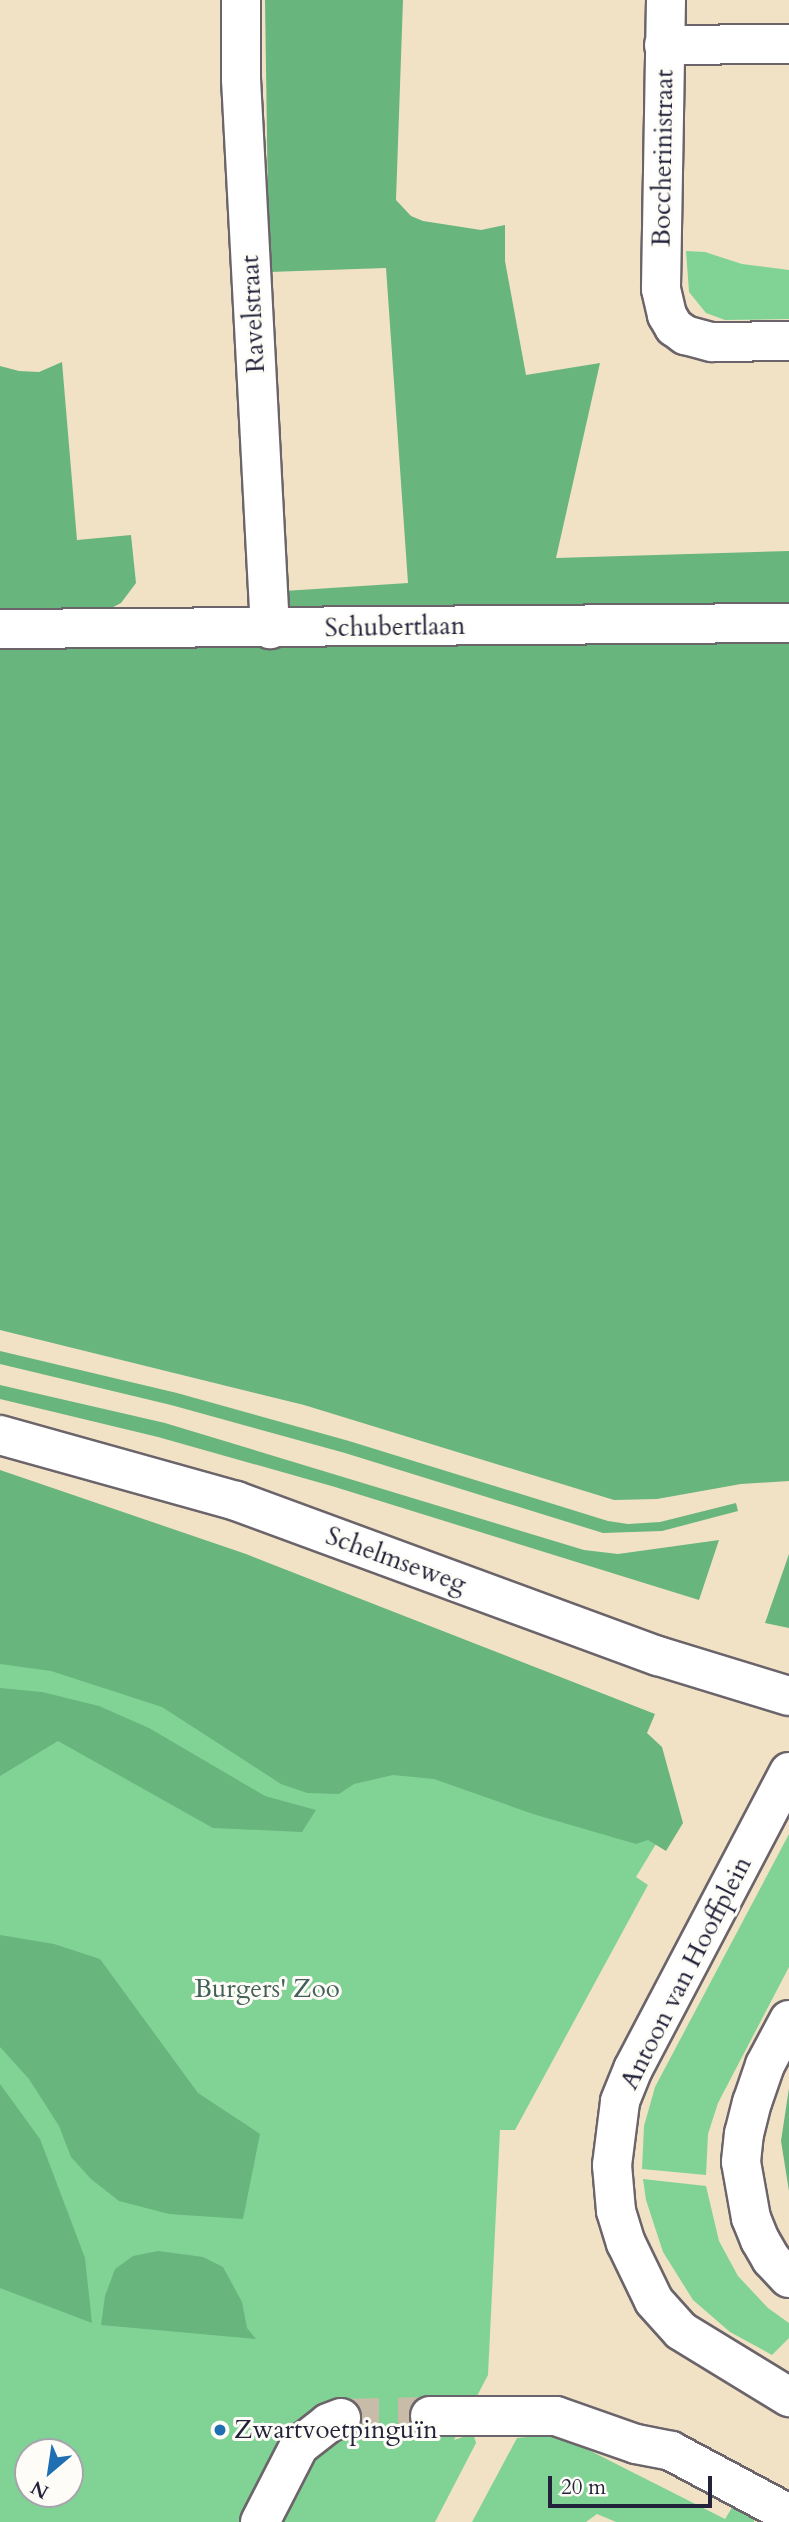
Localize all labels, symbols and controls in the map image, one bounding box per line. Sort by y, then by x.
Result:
street label: Boccherinistraat [646,69,680,247]
street label: Ravelstraat [234,254,272,374]
street label: Schubertlaan [324,610,466,644]
street label: Schelmseweg [321,1520,471,1600]
street label: Antoon van Hooffplein [614,1851,758,2095]
park label: Burgers' Zoo [194,1973,340,2005]
place label: Zwartvoetpinguïn [234,2414,438,2446]
marker: Zwartvoetpinguïn [212,2422,228,2438]
north arrow [14,2438,84,2508]
scale bar [551,2462,716,2506]
text: 20 m [561,2473,606,2502]
text: N [26,2474,53,2505]

